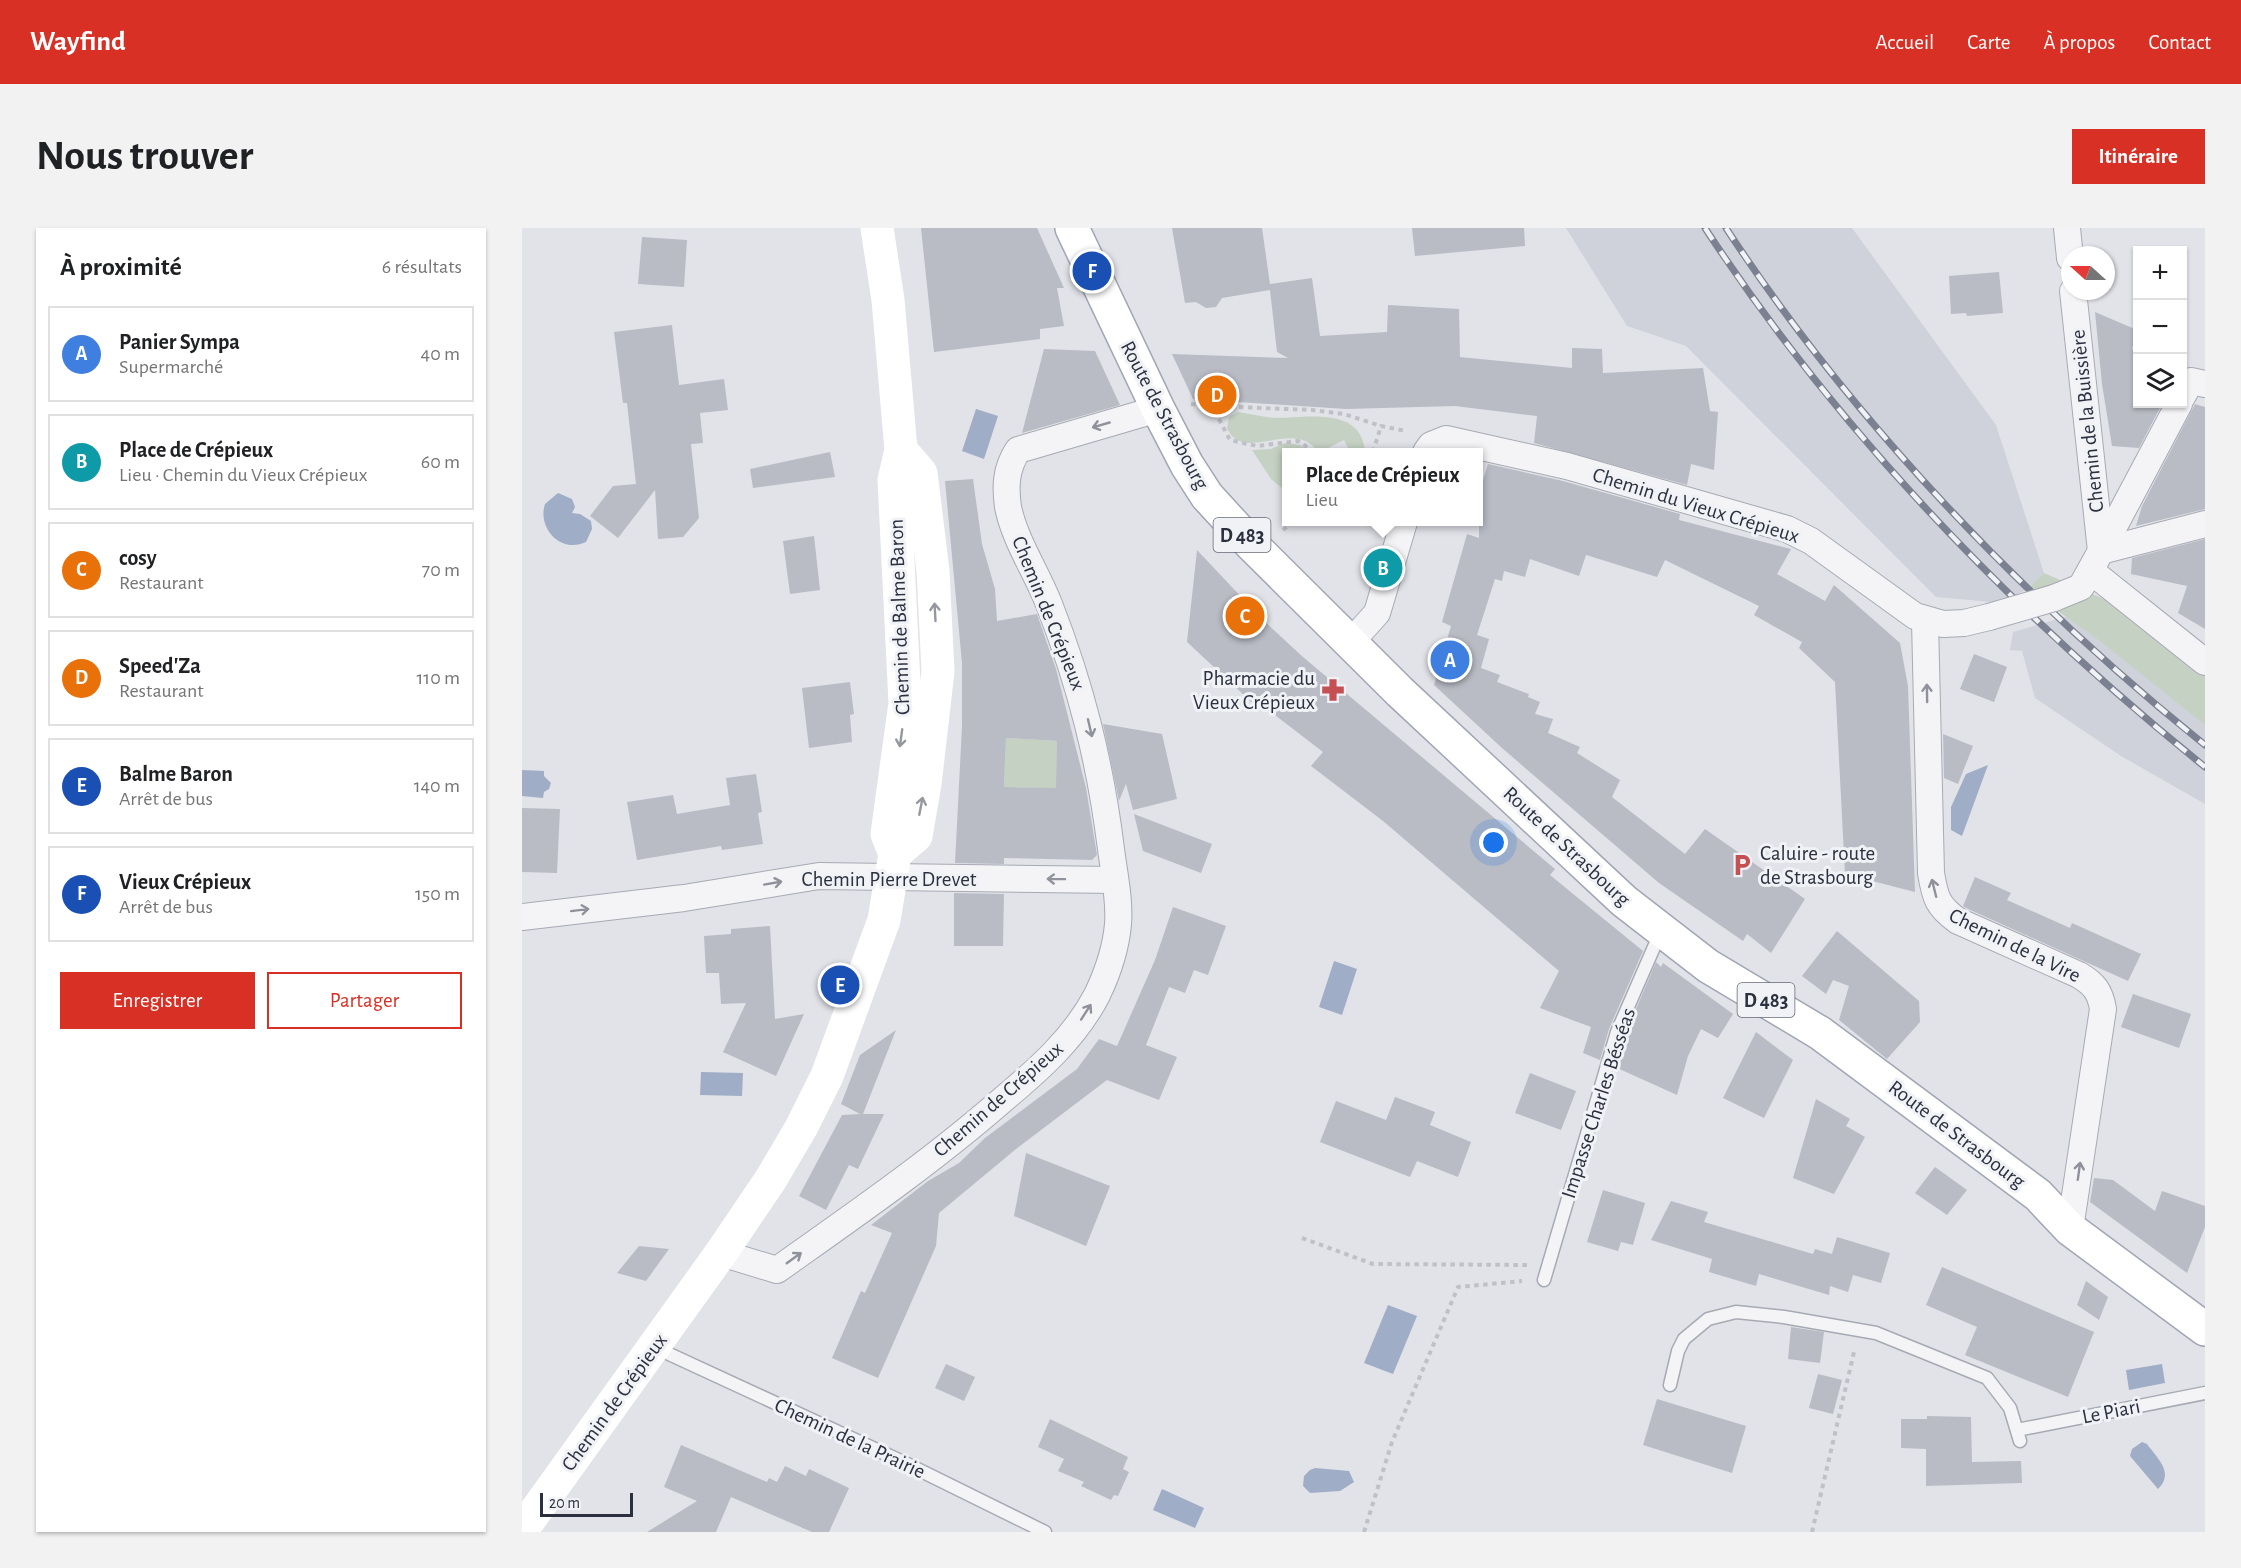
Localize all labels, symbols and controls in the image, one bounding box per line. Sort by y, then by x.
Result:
text: Wayfind [30,28,126,56]
text: Accueil [1876,32,1934,53]
text: Carte [1967,32,2010,53]
text: À propos [2043,32,2115,53]
text: Contact [2148,32,2211,53]
button: Itinéraire [2072,129,2205,184]
text: Nous trouver [36,135,253,177]
north arrow [2061,246,2115,300]
map controls [2133,246,2187,408]
button: + [2133,246,2187,300]
pin: F [1072,248,1112,294]
text: À proximité [60,254,182,280]
text: 6 résultats [382,257,462,277]
button: − [2133,300,2187,354]
street label: Chemin de la Buissière [2067,328,2108,513]
text: Panier Sympa [119,331,240,353]
street label: Route de Strasbourg [1117,338,1213,494]
text: A [76,344,88,364]
text: 40 m [421,344,460,364]
button: layers [2133,354,2187,408]
text: Supermarché [119,357,223,377]
pin: D [1198,372,1236,418]
one-way arrow [1092,420,1111,431]
text: Place de Crépieux [119,439,273,461]
popup [1282,448,1483,526]
text: B [76,452,87,472]
text: 60 m [421,452,460,472]
text: Place de Crépieux [1305,464,1460,486]
street label: Chemin du Vieux Crépieux [1590,464,1802,547]
text: Lieu · Chemin du Vieux Crépieux [119,465,367,485]
text: Lieu [1305,490,1338,510]
road number: D 483 [1214,518,1270,552]
street label: Chemin de Balme Baron [886,519,913,715]
street label: Chemin de Crépieux [1008,533,1089,693]
pin: B [1364,546,1402,590]
text: cosy [119,547,157,569]
text: C [76,560,87,580]
text: 70 m [422,560,460,580]
text: Restaurant [119,573,204,593]
pin: C [1226,594,1264,638]
one-way arrow [929,602,940,622]
pin: A [1430,638,1470,682]
text: Speed'Za [119,655,201,677]
text: D [75,668,88,688]
text: 110 m [416,668,460,688]
place label: Pharmacie du Vieux Crépieux [1193,668,1315,713]
pharmacy icon: Pharmacie du Vieux Crépieux [1320,677,1346,703]
text: Restaurant [119,681,204,701]
one-way arrow [1921,684,1933,704]
one-way arrow [1084,719,1096,738]
one-way arrow [895,728,906,748]
text: Balme Baron [119,763,233,785]
text: E [76,776,87,796]
text: 140 m [414,776,460,796]
street label: Route de Strasbourg [1499,783,1635,911]
text: Arrêt de bus [119,789,213,809]
one-way arrow [916,797,927,816]
your location [1479,828,1508,857]
place label: Caluire - route de Strasbourg [1760,843,1875,888]
parking icon: Caluire - route de Strasbourg [1729,852,1755,878]
street label: Chemin Pierre Drevet [801,869,977,890]
text: Vieux Crépieux [119,871,251,893]
one-way arrow [1047,873,1067,885]
one-way arrow [763,877,782,888]
one-way arrow [1928,879,1940,898]
text: F [77,884,86,904]
text: 150 m [415,884,460,904]
text: Arrêt de bus [119,897,213,917]
one-way arrow [570,905,590,916]
street label: Chemin de la Vire [1946,905,2084,986]
pin: E [820,962,860,1008]
button: Enregistrer [60,972,255,1029]
button: Partager [267,972,462,1029]
road number: D 483 [1738,983,1794,1017]
one-way arrow [1080,1004,1092,1021]
street label: Impasse Charles Bésséas [1558,1005,1639,1201]
street label: Chemin de Crépieux [930,1038,1067,1161]
street label: Route de Strasbourg [1885,1076,2029,1193]
one-way arrow [2074,1162,2085,1182]
one-way arrow [786,1252,802,1264]
street label: Chemin de Crépieux [558,1330,671,1475]
street label: Chemin de la Prairie [771,1394,928,1483]
street label: Le Piari [2080,1396,2142,1427]
scale bar [540,1490,633,1518]
text: 20 m [549,1495,580,1511]

